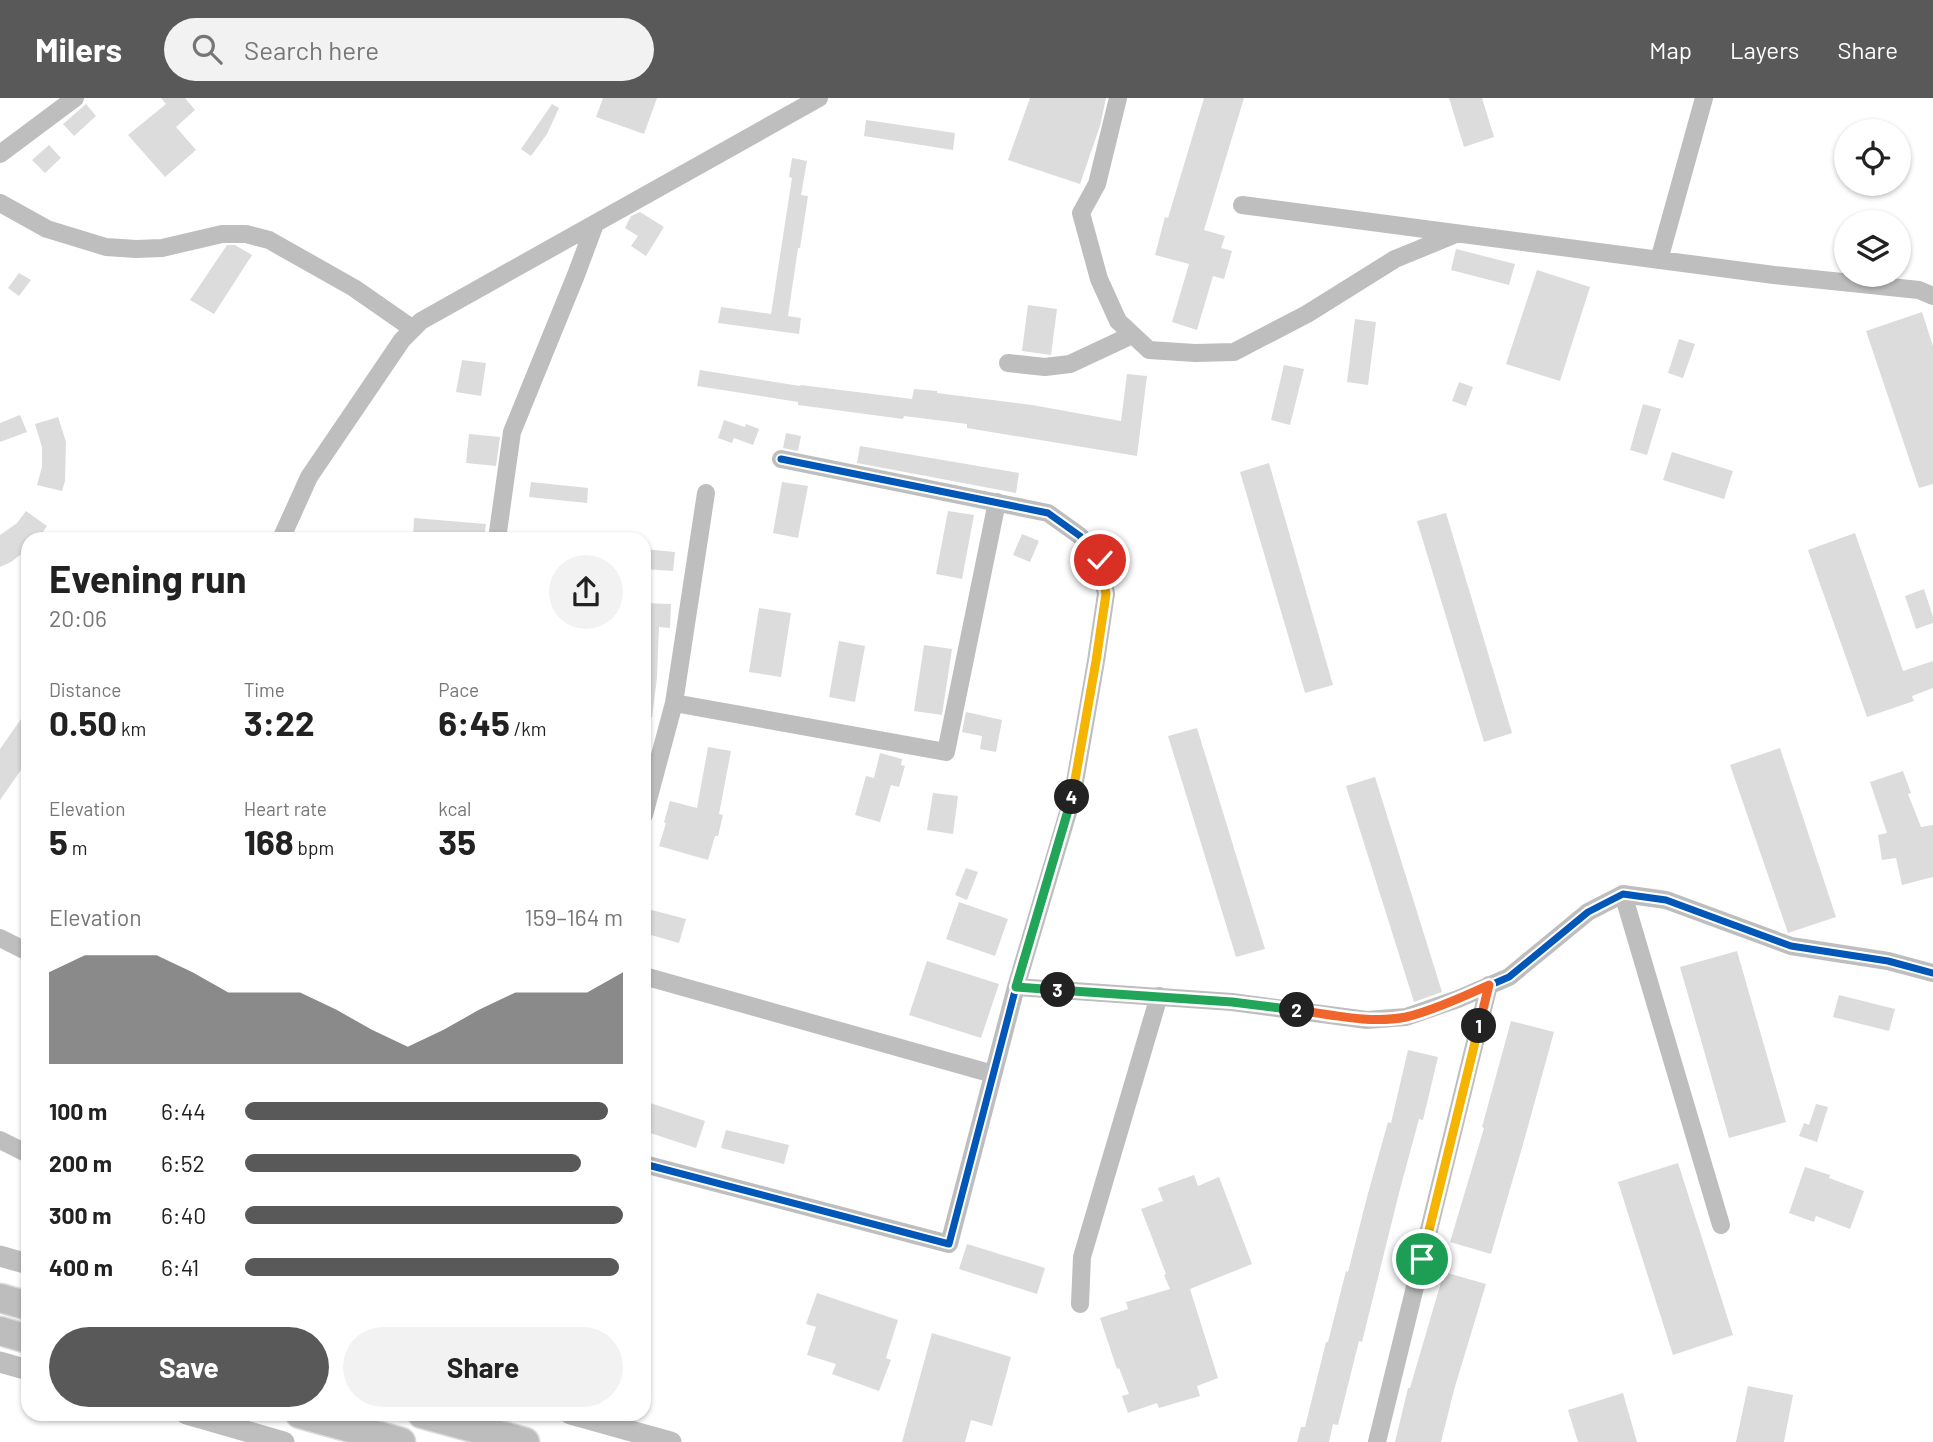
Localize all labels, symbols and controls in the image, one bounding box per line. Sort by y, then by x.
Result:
search box [164,18,654,81]
text: Milers [35,29,122,69]
icon: search [188,30,226,68]
text: Search here [244,34,379,65]
text: Map [1649,35,1692,64]
text: Layers [1730,35,1799,64]
text: Share [1837,35,1898,64]
map controls [1834,119,1911,287]
button: locate [1834,119,1911,196]
button: layers [1834,210,1911,287]
pin [1070,530,1130,590]
icon: check [1081,541,1119,579]
text: Evening run [49,555,247,601]
button: share [549,555,623,629]
text: 20:06 [49,604,107,632]
text: Distance [49,678,121,701]
text: Time [244,678,285,701]
text: Pace [438,678,479,701]
text: 0.50 [49,701,117,743]
text: 3:22 [244,701,315,743]
text: 6:45 [438,701,510,743]
text: km [117,717,146,740]
text: /km [510,717,547,740]
pin: 4 [1054,780,1090,814]
text: 4 [1066,785,1077,808]
text: Elevation [49,797,126,820]
text: Heart rate [244,797,327,820]
text: kcal [438,797,471,820]
text: 5 [49,820,68,862]
text: 168 [244,820,294,862]
text: 35 [438,820,476,862]
text: m [68,836,87,859]
text: bpm [294,836,334,859]
text: Elevation [49,903,142,931]
text: 159–164 m [525,903,623,931]
pin: 3 [1040,972,1076,1008]
text: 3 [1052,978,1063,1001]
pin: 2 [1280,992,1314,1028]
text: 2 [1291,998,1302,1021]
pin: 1 [1462,1009,1496,1044]
text: 1 [1475,1014,1482,1037]
text: 100 m [49,1097,107,1125]
text: 6:44 [161,1097,206,1125]
text: 200 m [49,1149,112,1177]
text: 6:52 [161,1149,205,1177]
text: 300 m [49,1201,111,1229]
text: 6:40 [161,1201,206,1229]
pin [1392,1229,1452,1289]
icon: arrive [1403,1240,1441,1278]
text: 400 m [49,1253,113,1281]
text: 6:41 [161,1253,199,1281]
button: Save [49,1327,329,1407]
button: Share [343,1327,623,1407]

